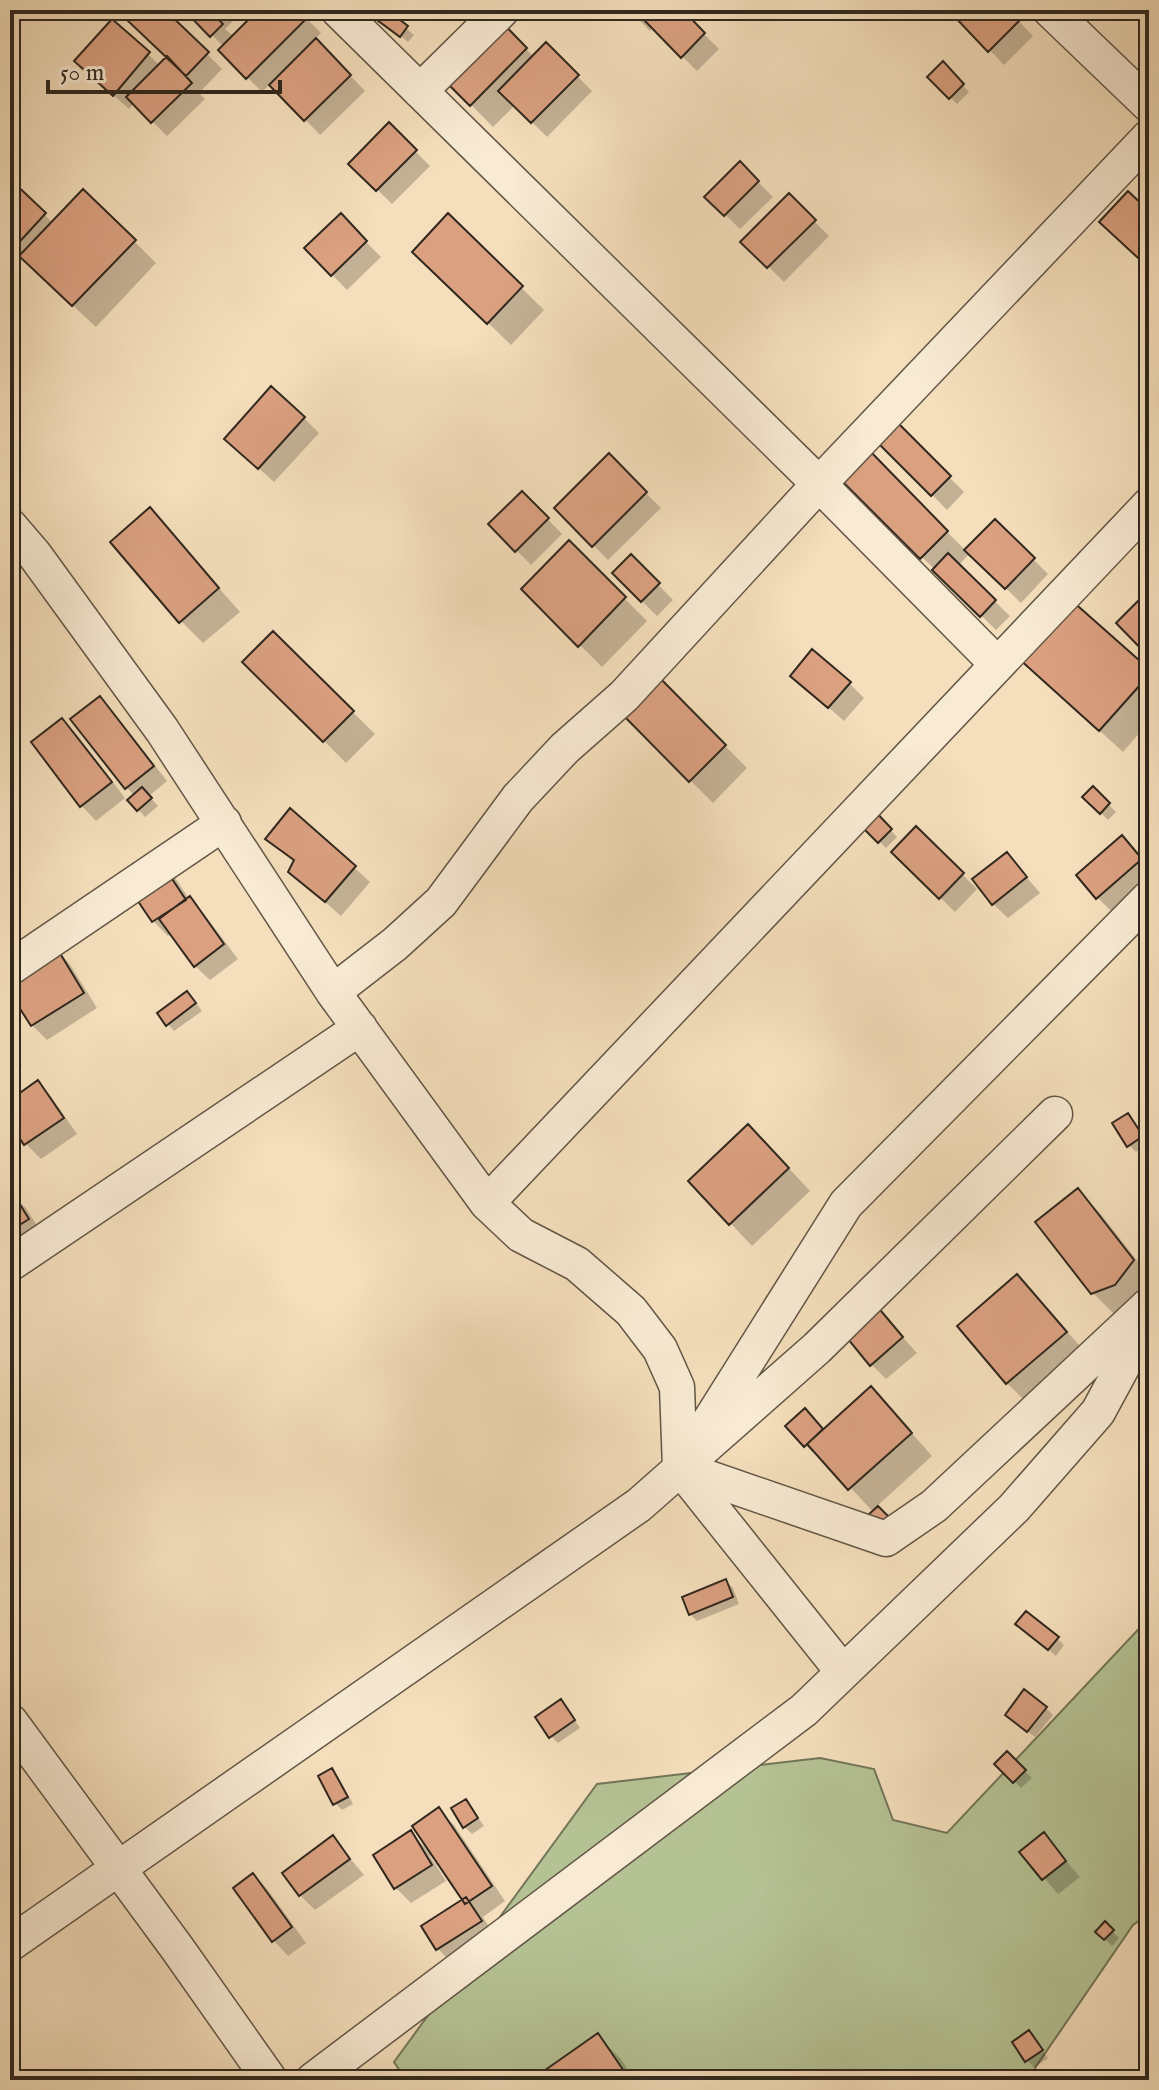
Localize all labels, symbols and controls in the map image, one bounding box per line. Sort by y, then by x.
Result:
scale bar [48,44,280,94]
text: 50 m [60,58,104,89]

